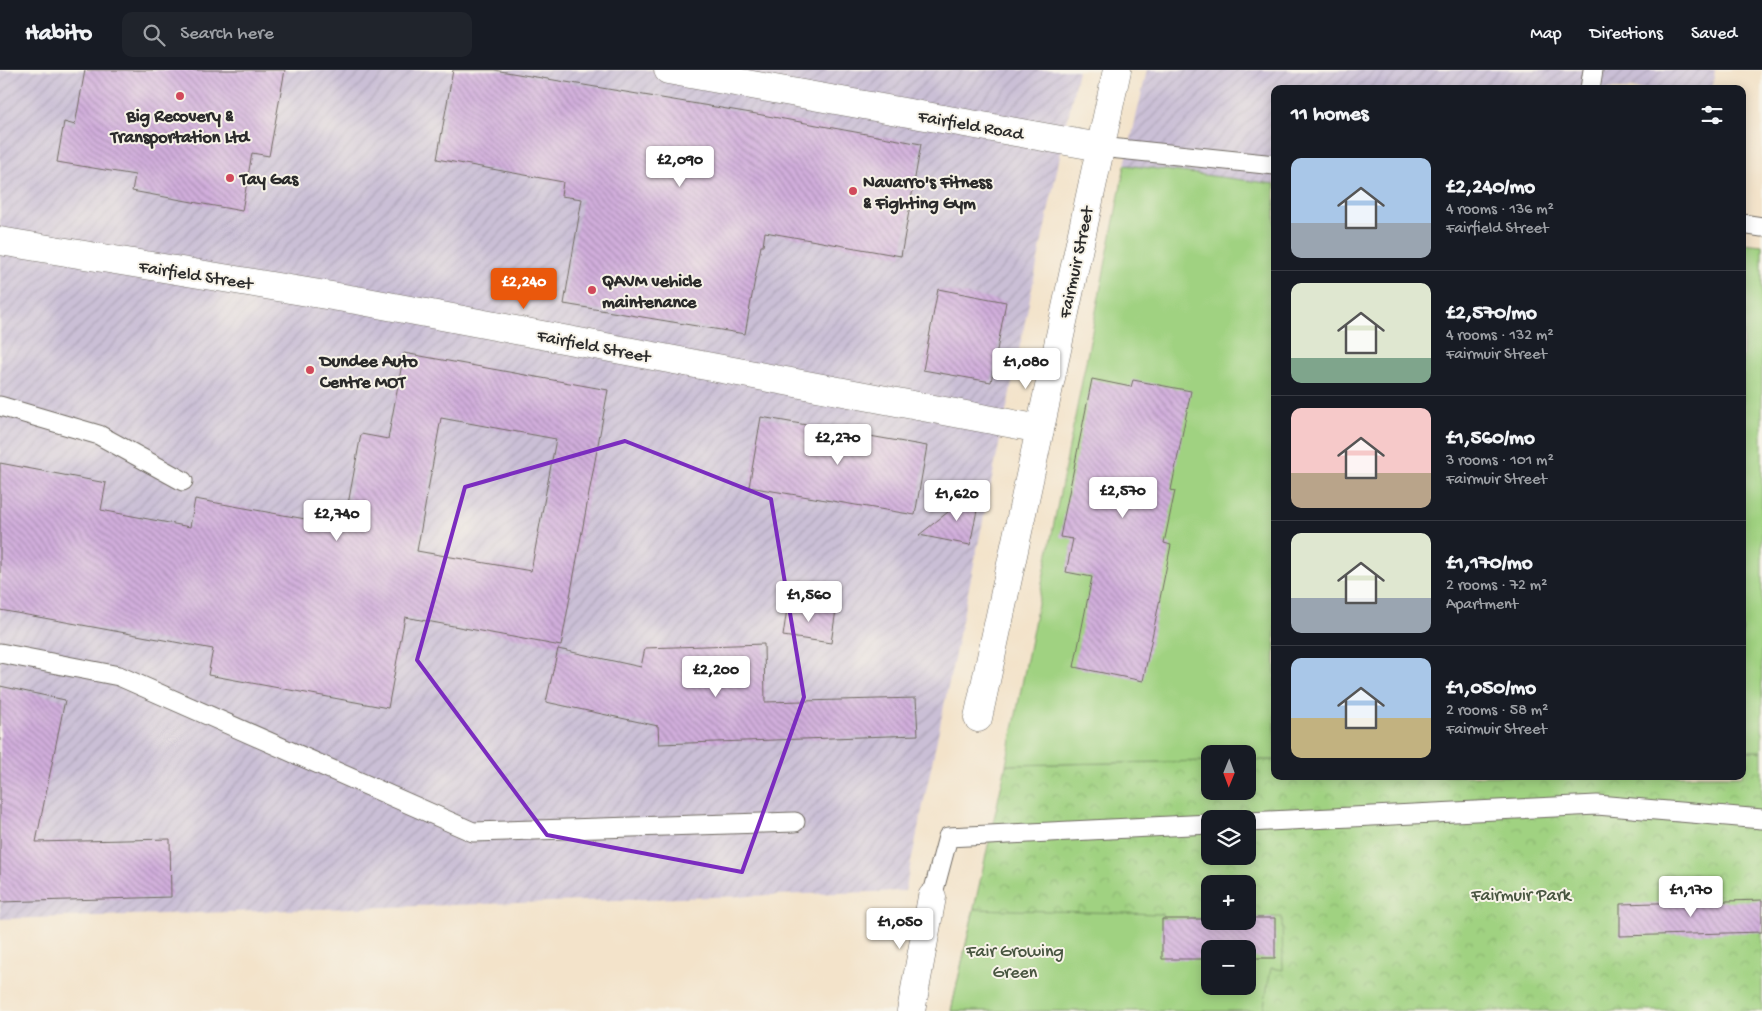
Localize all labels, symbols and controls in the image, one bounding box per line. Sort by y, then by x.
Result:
search box [122,12,472,57]
text: Habito [25,20,92,49]
icon: search [140,21,168,49]
text: Search here [180,23,274,46]
text: Map [1530,24,1562,45]
text: Directions [1590,24,1663,45]
text: Saved [1691,24,1737,45]
marker: Big Recovery & Transportation Ltd [174,90,186,102]
icon: filters [1698,101,1726,129]
text: 11 homes [1291,103,1369,128]
place label: Big Recovery & Transportation Ltd [109,107,252,149]
street label: Fairfield Road [915,107,1026,146]
pin: £2,090 [639,146,721,188]
text: £2,090 [657,152,703,171]
place label: Tay Gas [238,170,299,191]
marker: Tay Gas [224,172,236,184]
place label: Navarro's Fitness & Fighting Gym [863,173,993,215]
text: £2,240/mo [1446,176,1535,201]
icon: home [1331,178,1391,238]
marker: Navarro's Fitness & Fighting Gym [847,185,859,197]
text: 4 rooms · 136 m² [1446,201,1554,220]
street label: Fairmuir Street [1055,203,1100,321]
text: Fairfield Street [1446,220,1548,239]
street label: Fairfield Street [136,257,256,296]
pin: £2,240 [483,268,565,310]
place label: QAVM vehicle maintenance [602,272,702,314]
text: £2,240 [502,274,546,293]
marker: QAVM vehicle maintenance [586,284,598,296]
text: £2,570/mo [1446,302,1537,327]
icon: home [1331,303,1391,363]
street label: Fairfield Street [534,326,654,369]
text: 4 rooms · 132 m² [1446,327,1554,346]
text: Fairmuir Street [1446,346,1547,365]
pin: £1,080 [985,348,1067,390]
place label: Dundee Auto Centre MOT [318,352,419,394]
text: £1,080 [1003,354,1049,373]
marker: Dundee Auto Centre MOT [304,364,316,376]
pin: £2,270 [797,424,879,466]
text: £1,560/mo [1446,427,1535,452]
icon: home [1331,428,1391,488]
text: £2,270 [815,430,861,449]
text: 3 rooms · 101 m² [1446,452,1554,471]
text: Fairmuir Street [1446,471,1547,490]
pin: £2,570 [1082,476,1164,519]
pin: £1,620 [916,480,998,522]
text: £2,570 [1100,483,1146,502]
text: £1,620 [935,486,979,505]
pin: £2,740 [296,500,378,542]
text: £2,740 [315,506,359,525]
text: £1,170/mo [1446,552,1533,577]
icon: home [1331,553,1391,613]
text: 2 rooms · 72 m² [1446,577,1547,596]
pin: £1,560 [768,580,850,623]
text: £1,560 [787,587,831,606]
text: Apartment [1446,596,1518,615]
pin: £2,200 [675,656,757,698]
text: £2,200 [693,662,739,681]
text: £1,050/mo [1446,677,1536,702]
icon: home [1331,678,1391,738]
text: 2 rooms · 58 m² [1446,702,1548,721]
text: Fairmuir Street [1446,721,1547,740]
north arrow [1201,745,1256,800]
map controls [1201,745,1256,995]
button: layers [1201,810,1256,865]
button: + [1201,875,1256,930]
pin: £1,170 [1650,876,1732,918]
text: £1,170 [1670,882,1712,901]
park label: Fairmuir Park [1470,886,1573,907]
pin: £1,050 [859,908,941,950]
text: £1,050 [877,914,923,933]
button: − [1201,940,1256,995]
park label: Fair Growing Green [965,942,1064,984]

